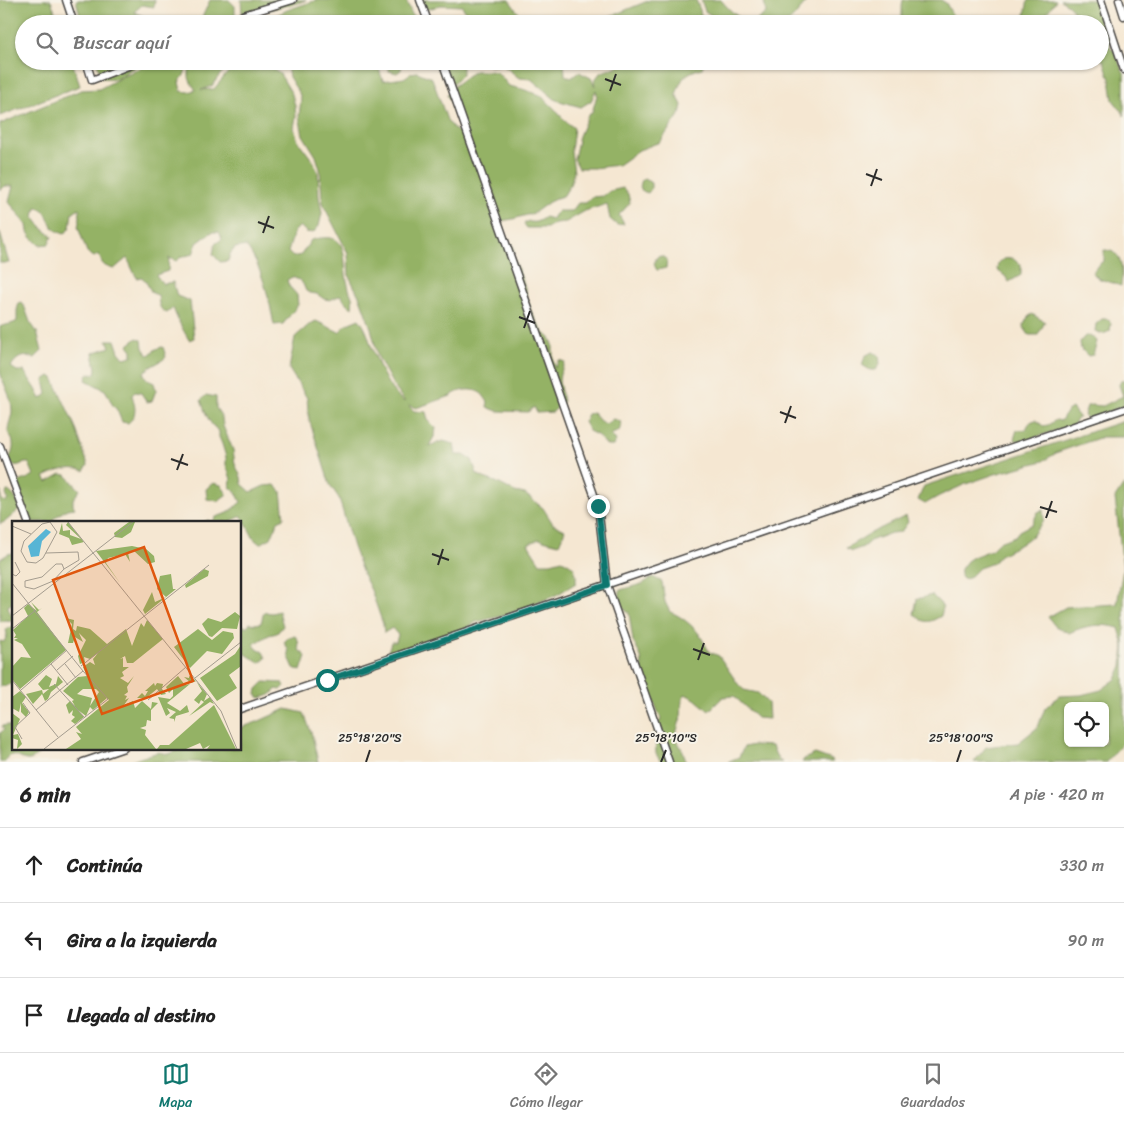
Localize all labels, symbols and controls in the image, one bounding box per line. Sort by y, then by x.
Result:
search box [15,15,1109,70]
text: Buscar aquí [73,26,170,59]
icon: search [33,29,61,57]
route end [587,495,610,518]
inset map [12,521,241,750]
route start [316,669,339,692]
map controls [1064,702,1109,747]
button: locate [1064,702,1109,747]
text: 25°18'20"S [338,727,402,749]
text: 25°18'10"S [635,727,697,749]
text: 25°18'00"S [929,727,993,749]
text: 6 min [20,776,71,814]
text: A pie · 420 m [1010,780,1104,809]
text: Continúa [67,849,142,882]
icon: ahead [20,851,48,879]
text: 330 m [1060,851,1104,880]
text: Gira a la izquierda [67,924,217,957]
icon: left [20,926,48,954]
text: 90 m [1068,926,1104,955]
text: Llegada al destino [67,999,216,1032]
icon: arrive [20,1001,48,1029]
tab: Mapa [159,1060,192,1115]
tab: Cómo llegar [510,1060,582,1115]
tab: Guardados [901,1060,965,1115]

